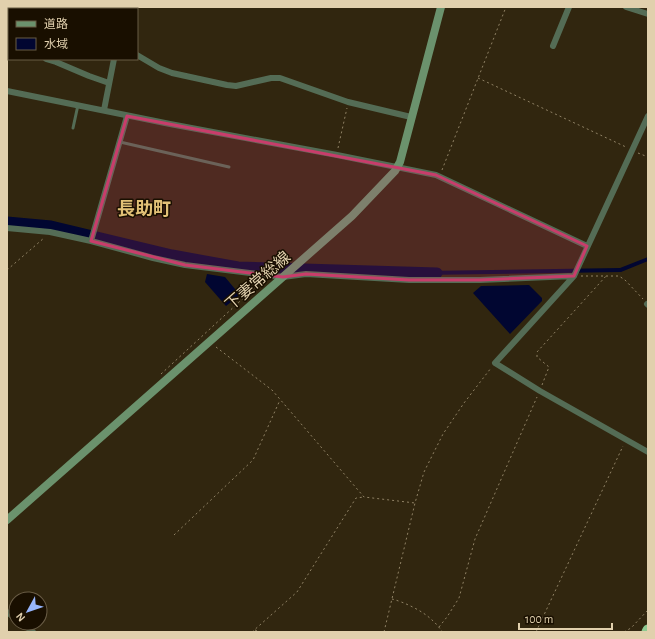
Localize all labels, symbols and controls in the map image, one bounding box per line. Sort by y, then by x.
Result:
legend [8,8,138,60]
text: 道路 [44,17,68,30]
text: 水域 [44,38,68,50]
district label: 長助町 [117,200,171,219]
street label: 下妻常総線 [222,248,293,313]
north arrow [8,591,48,631]
scale bar [519,605,612,631]
text: N [14,611,27,624]
text: 100 m [525,613,553,625]

